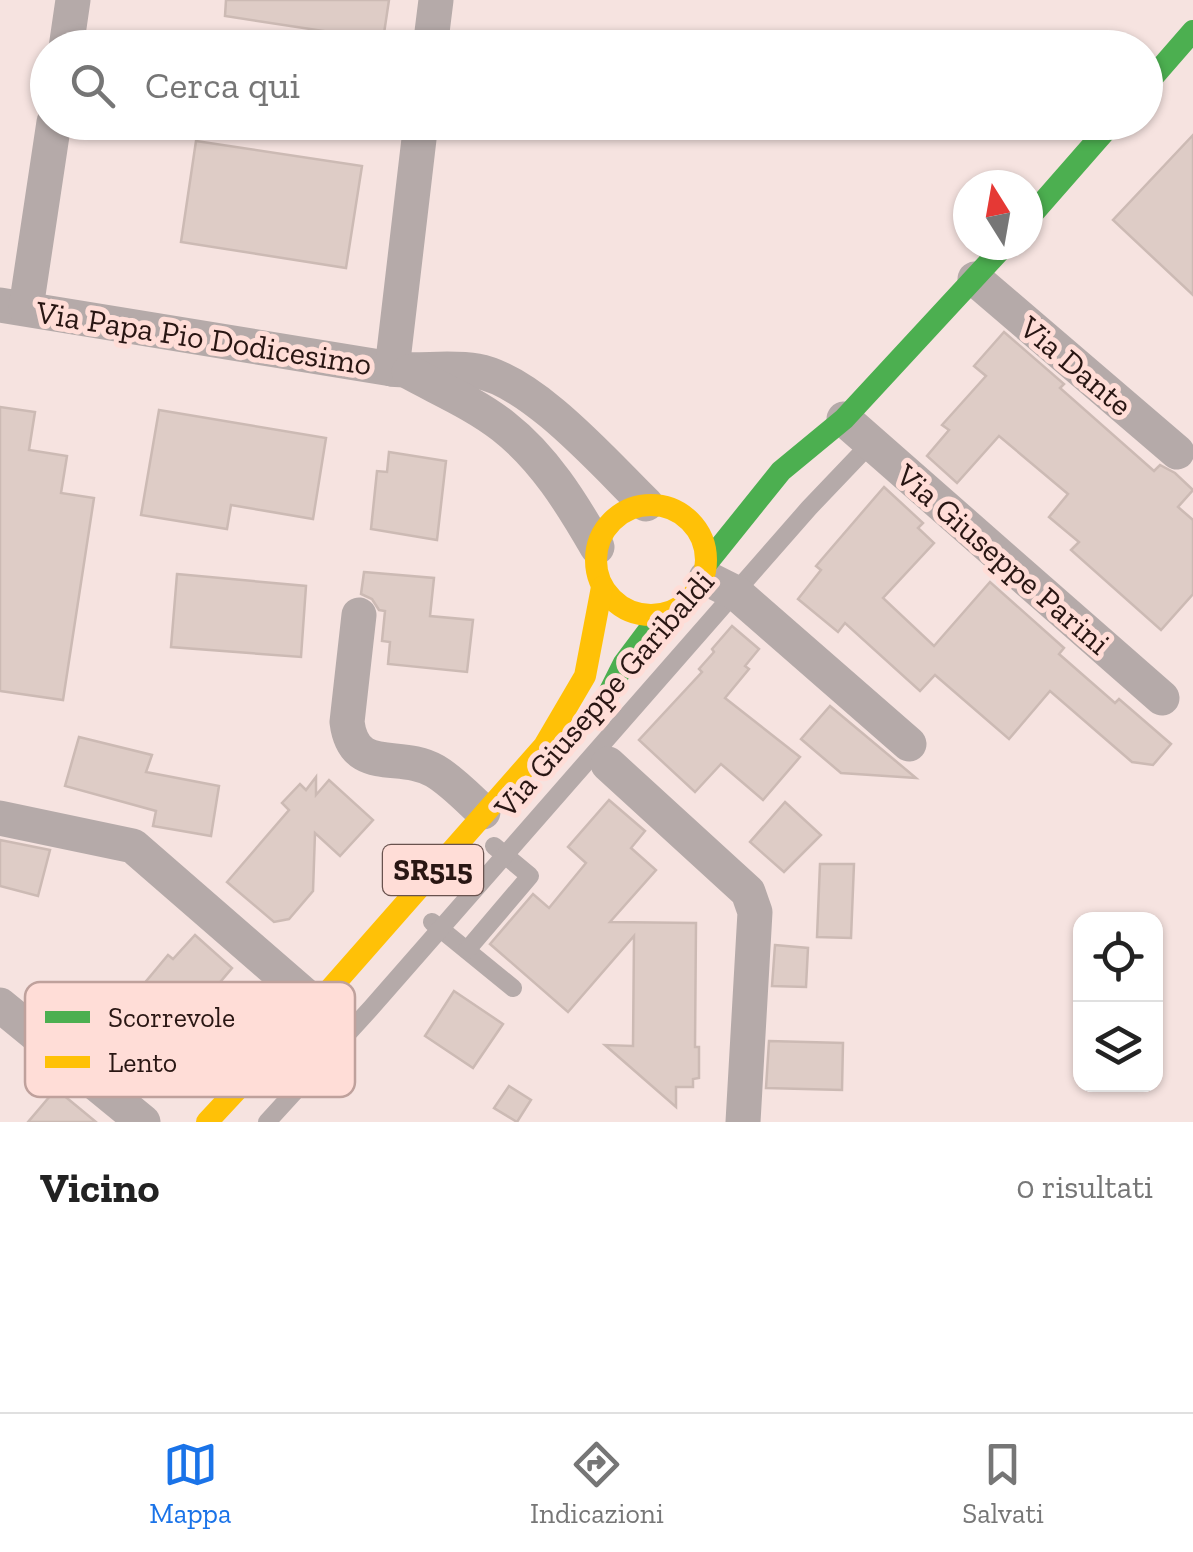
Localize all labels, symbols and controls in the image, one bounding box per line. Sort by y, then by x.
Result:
search box [30,30,1163,140]
icon: search [65,58,120,113]
text: Cerca qui [145,62,300,108]
north arrow [953,170,1043,260]
street label: Via Papa Pio Dodicesimo [33,293,374,383]
street label: Via Dante [1011,307,1140,424]
street label: Via Giuseppe Parini [888,455,1118,662]
street label: Via Giuseppe Garibaldi [486,563,722,826]
road number: SR515 [383,845,483,895]
map controls [1073,912,1163,1092]
button: locate [1073,912,1163,1002]
legend [25,982,355,1097]
text: Scorrevole [108,1001,235,1034]
button: layers [1073,1002,1163,1092]
text: Lento [108,1046,177,1079]
text: Vicino [40,1162,159,1213]
text: 0 risultati [1016,1168,1153,1206]
tab: Mappa [149,1437,231,1530]
tab: Indicazioni [530,1437,664,1530]
tab: Salvati [962,1437,1044,1530]

